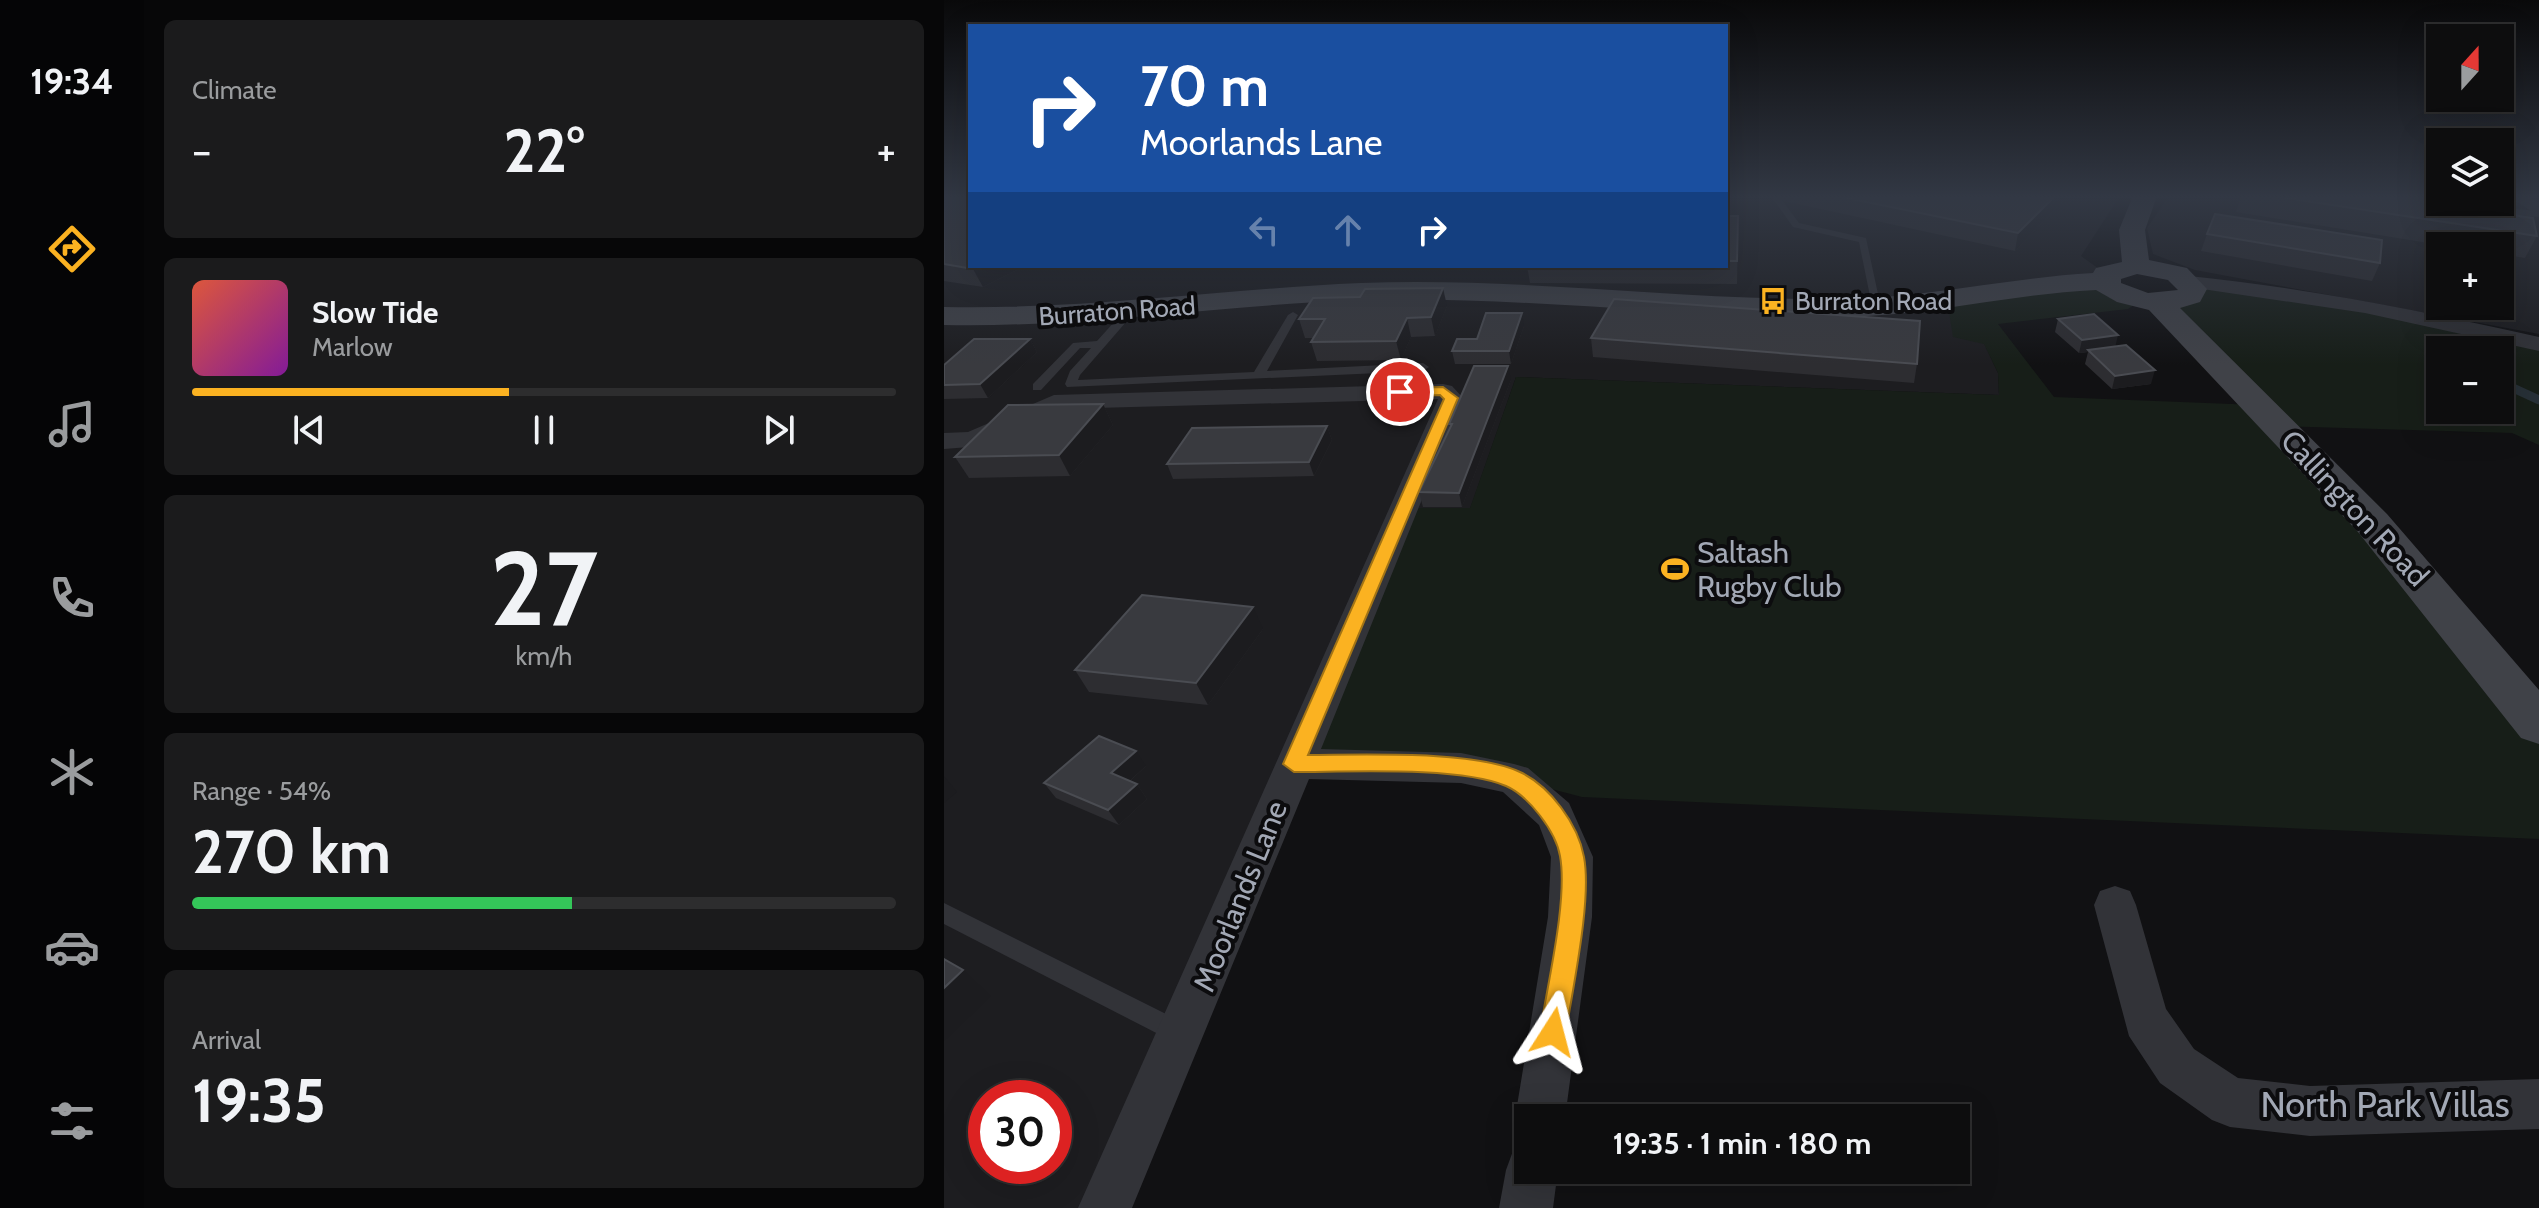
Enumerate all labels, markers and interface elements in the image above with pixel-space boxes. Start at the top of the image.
north arrow [2426,24,2514,112]
map controls [2426,24,2514,424]
text: 70 m [1140,52,1269,120]
icon: right [1008,56,1112,160]
text: 19:34 [30,59,114,103]
text: Climate [192,74,277,106]
text: 22° [504,114,584,187]
text: Moorlands Lane [1140,120,1383,164]
text: − [192,124,211,177]
text: + [877,124,896,177]
button: layers [2426,128,2514,216]
icon: left [1242,208,1286,252]
icon: ahead [1326,208,1370,252]
icon: right [1410,208,1454,252]
icon: directions [44,221,100,277]
button: + [2426,232,2514,320]
place label: Burraton Road [1795,285,1952,317]
bus stop icon: Burraton Road [1758,286,1788,316]
street label: Burraton Road [1037,290,1197,332]
text: Slow Tide [312,294,439,331]
text: Marlow [312,331,393,363]
button: − [2426,336,2514,424]
pin [1366,358,1434,426]
icon: arrive [1378,370,1422,414]
icon: music [44,396,100,452]
icon: previous [287,408,331,452]
icon: pause [522,408,566,452]
icon: next [757,408,801,452]
street label: Callington Road [2273,422,2437,594]
text: 27 [490,525,598,651]
place label: Saltash Rugby Club [1697,534,1842,605]
sports icon: Saltash Rugby Club [1660,554,1690,584]
icon: phone [44,570,100,626]
text: km/h [516,640,572,672]
icon: climate [44,744,100,800]
text: Range · 54% [192,775,331,807]
street label: Moorlands Lane [1185,795,1295,997]
text: 270 km [192,815,391,888]
icon: car [44,919,100,975]
position arrow [1511,990,1595,1074]
text: Arrival [192,1024,261,1056]
text: 19:35 [192,1064,326,1137]
speed limit sign: 30 [968,1080,1072,1184]
street label: North Park Villas [2260,1082,2510,1126]
icon: filters [44,1093,100,1149]
text: 19:35 · 1 min · 180 m [1613,1125,1871,1162]

